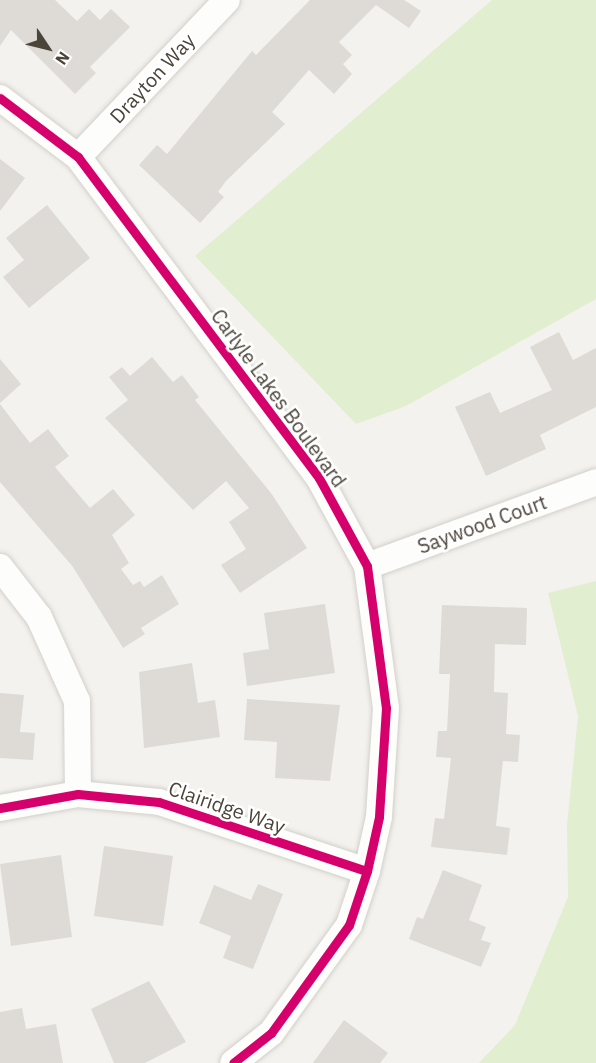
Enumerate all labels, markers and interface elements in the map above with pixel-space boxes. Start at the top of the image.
north arrow [18,18,78,78]
street label: Drayton Way [104,28,200,128]
text: N [51,48,74,69]
street label: Carlyle Lakes Boulevard [206,304,352,492]
street label: Saywood Court [414,490,550,558]
street label: Clairidge Way [166,776,288,838]

